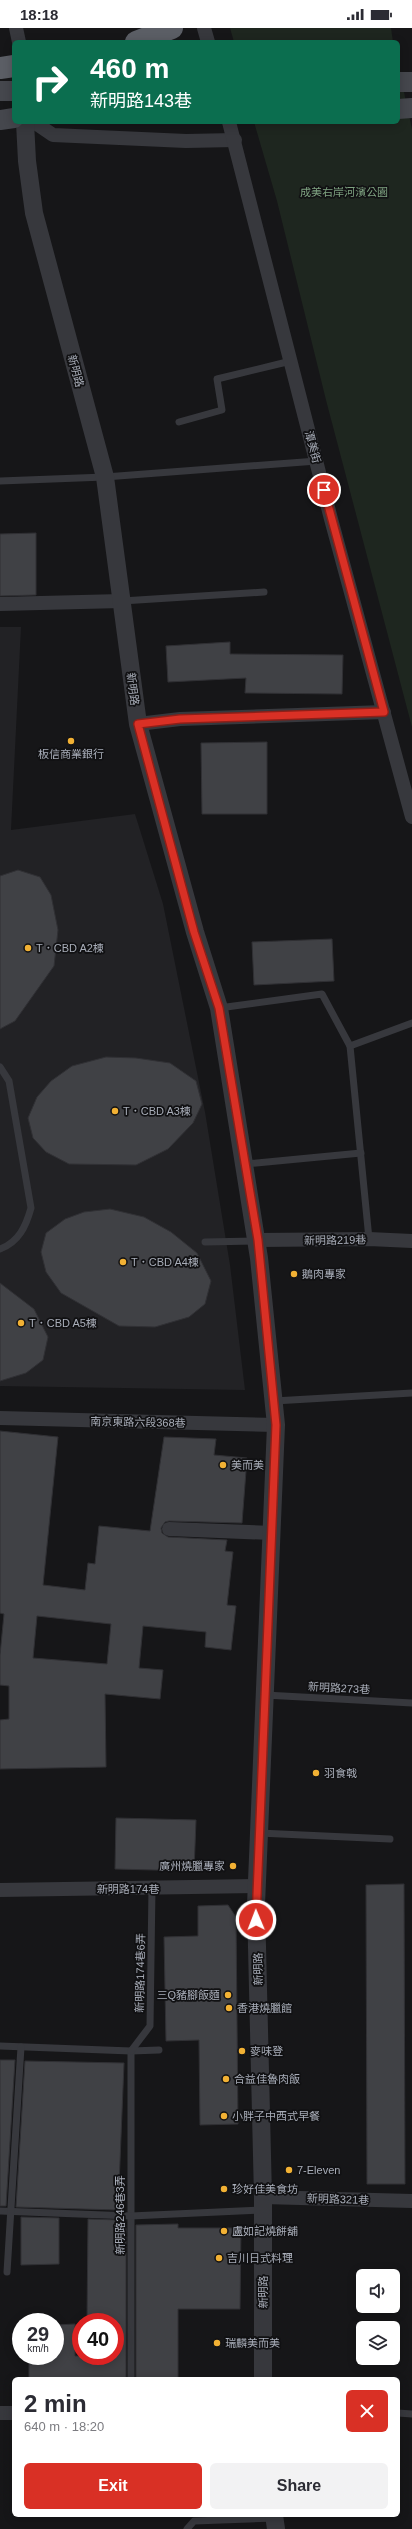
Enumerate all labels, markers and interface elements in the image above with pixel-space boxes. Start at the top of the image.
text: 18:18 [20,6,58,23]
text: 460 m [90,53,169,84]
icon: right [24,56,76,108]
text: 新明路143巷 [90,91,192,111]
park label: 成美右岸河濱公園 [300,186,388,198]
street label: 新明路 [66,354,86,388]
street label: 潭美街 [303,430,323,464]
pin [307,473,341,507]
icon: arrive [313,479,335,501]
street label: 新明路 [125,672,141,706]
marker: 板信商業銀行 [66,736,76,746]
place label: 板信商業銀行 [38,748,104,760]
place label: T．CBD A2棟 [36,942,104,954]
marker: T．CBD A2棟 [23,943,33,953]
place label: T．CBD A3棟 [123,1105,191,1117]
marker: T．CBD A3棟 [110,1106,120,1116]
street label: 新明路219巷 [304,1233,366,1247]
place label: T．CBD A4棟 [131,1256,199,1268]
marker: T．CBD A4棟 [118,1257,128,1267]
place label: 鵝肉專家 [302,1268,346,1280]
marker: 鵝肉專家 [289,1269,299,1279]
place label: T．CBD A5棟 [29,1317,97,1329]
marker: T．CBD A5棟 [16,1318,26,1328]
street label: 南京東路六段368巷 [90,1415,186,1429]
place label: 美而美 [231,1459,264,1471]
marker: 美而美 [218,1460,228,1470]
street label: 新明路273巷 [308,1680,370,1696]
place label: 羽食戟 [324,1767,357,1779]
marker: 羽食戟 [311,1768,321,1778]
place label: 廣州燒臘專家 [159,1860,225,1872]
marker: 廣州燒臘專家 [228,1861,238,1871]
street label: 新明路174巷 [97,1883,159,1895]
position arrow [235,1899,277,1941]
street label: 新明路174巷6弄 [133,1933,147,2013]
street label: 新明路 [252,1952,264,1986]
place label: 三Q豬腳飯麵 [156,1989,220,2001]
marker: 三Q豬腳飯麵 [223,1990,233,2000]
place label: 香港燒臘館 [237,2002,292,2014]
marker: 香港燒臘館 [224,2003,234,2013]
place label: 麥味登 [250,2045,283,2057]
marker: 麥味登 [237,2046,247,2056]
place label: 合益佳魯肉飯 [234,2073,300,2085]
marker: 合益佳魯肉飯 [221,2074,231,2084]
place label: 小胖子中西式早餐 [232,2110,320,2122]
marker: 小胖子中西式早餐 [219,2111,229,2121]
place label: 7-Eleven [297,2164,340,2176]
marker: 7-Eleven [284,2165,294,2175]
street label: 新明路246巷3弄 [114,2175,126,2255]
place label: 珍好佳美食坊 [232,2183,298,2195]
marker: 珍好佳美食坊 [219,2184,229,2194]
street label: 新明路321巷 [307,2192,369,2206]
place label: 盧如記燒餅舖 [232,2225,298,2237]
marker: 盧如記燒餅舖 [219,2226,229,2236]
place label: 吉川日式料理 [227,2252,293,2264]
marker: 吉川日式料理 [214,2253,224,2263]
map controls [356,2269,400,2365]
button: sound [356,2269,400,2313]
street label: 新明路 [257,2276,269,2309]
speed limit sign: 40 [72,2313,124,2365]
button: layers [356,2321,400,2365]
text: 29 [27,2323,49,2345]
place label: 瑞麟美而美 [225,2337,280,2349]
marker: 瑞麟美而美 [212,2338,222,2348]
text: km/h [27,2343,49,2354]
text: 2 min [24,2390,87,2417]
button: close [346,2390,388,2432]
text: 640 m · 18:20 [24,2419,104,2434]
button: Exit [24,2463,202,2509]
button: Share [210,2463,388,2509]

